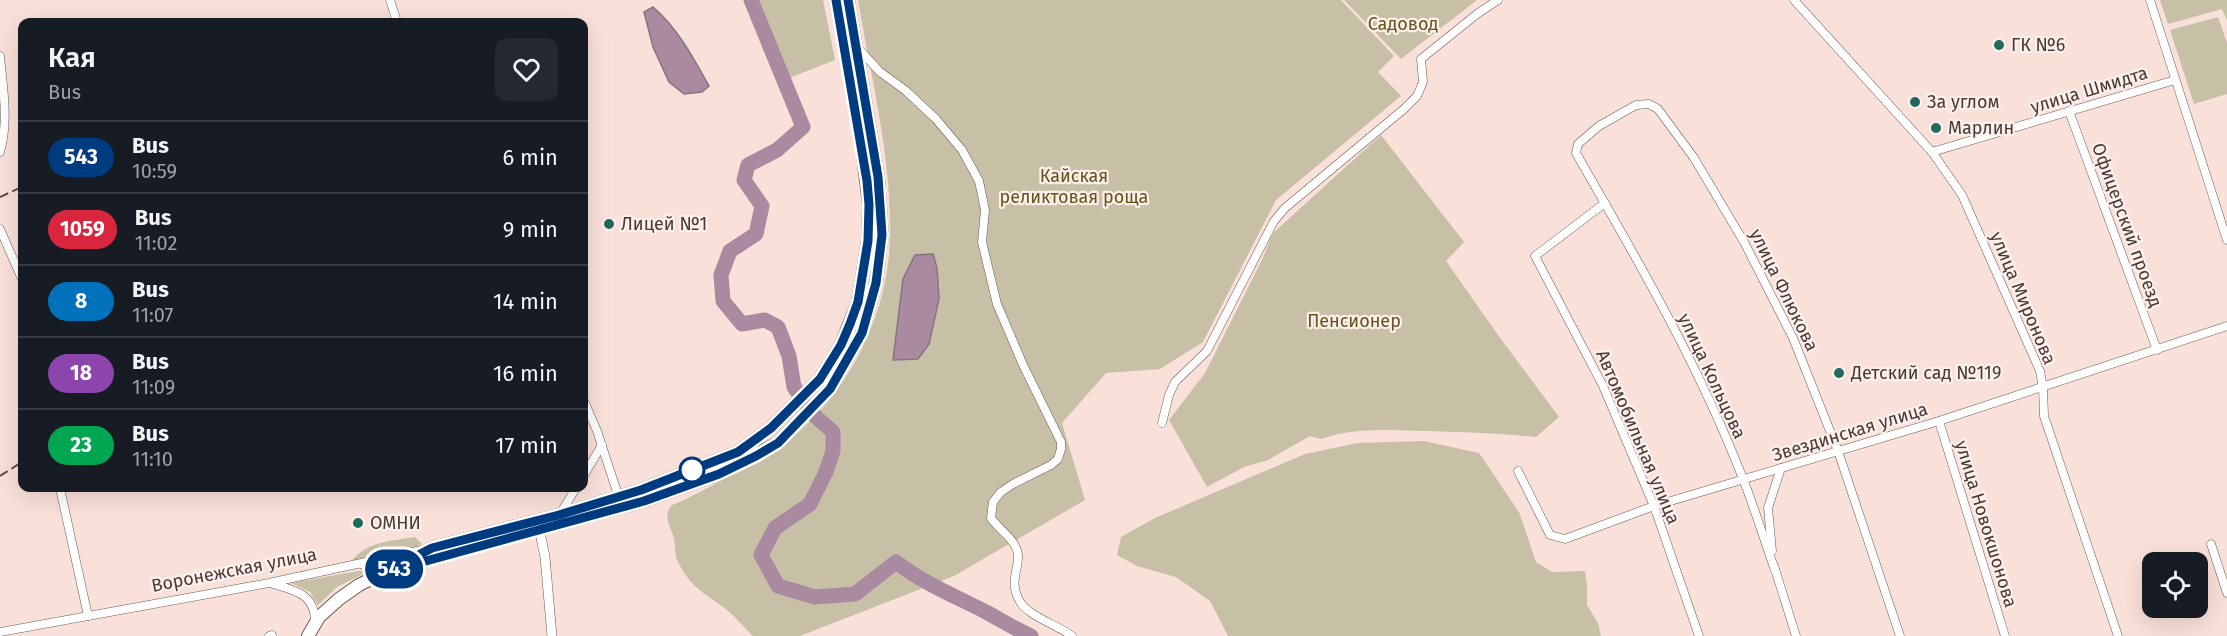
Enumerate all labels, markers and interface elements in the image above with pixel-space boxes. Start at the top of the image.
park label: Садовод [1368,13,1438,35]
place label: ГК №6 [2011,34,2065,56]
button: heart [495,38,558,101]
marker: ГК №6 [1992,38,2006,52]
text: Кая [48,41,96,74]
street label: улица Шмидта [2028,62,2150,118]
text: Bus [48,80,81,104]
place label: За углом [1927,91,2000,113]
marker: За углом [1908,95,1922,109]
place label: Марлин [1948,117,2014,139]
marker: Марлин [1929,121,1943,135]
text: Bus [132,132,169,159]
street label: Офицерский проезд [2087,140,2167,310]
text: 543 [64,144,98,170]
text: 6 min [502,144,558,171]
text: 10:59 [132,159,177,183]
park label: Кайская реликтовая роща [1000,165,1148,208]
text: Bus [135,204,172,231]
place label: Лицей №1 [621,213,707,235]
text: 1059 [60,216,105,242]
text: 9 min [503,216,558,243]
marker: Лицей №1 [602,217,616,231]
street label: улица Флюкова [1745,225,1823,355]
street label: улица Миронова [1985,228,2061,368]
text: 11:02 [135,231,177,255]
text: Bus [132,276,169,303]
text: 8 [75,288,87,314]
text: 14 min [493,288,558,315]
text: 11:07 [132,303,173,327]
park label: Пенсионер [1307,310,1401,332]
street label: улица Кольцова [1673,310,1751,442]
street label: Автомобильная улица [1591,347,1685,527]
text: Bus [132,348,169,375]
text: 18 [70,360,92,386]
text: 16 min [493,360,558,387]
place label: Детский сад №119 [1850,362,2001,384]
marker: Детский сад №119 [1832,366,1846,380]
text: 11:09 [132,375,175,399]
street label: Звездинская улица [1770,398,1930,466]
text: Bus [132,420,169,447]
text: 23 [70,432,92,458]
text: 17 min [495,432,558,459]
street label: улица Новокшонова [1950,438,2022,610]
text: 11:10 [132,447,173,471]
unlabelled marker [679,457,705,483]
place label: ОМНИ [370,512,421,534]
marker: ОМНИ [351,516,365,530]
street label: Воронежская улица [149,543,319,597]
line badge: 543 [360,550,428,588]
map controls [2142,552,2208,618]
button: locate [2142,552,2208,618]
text: 543 [377,556,411,582]

